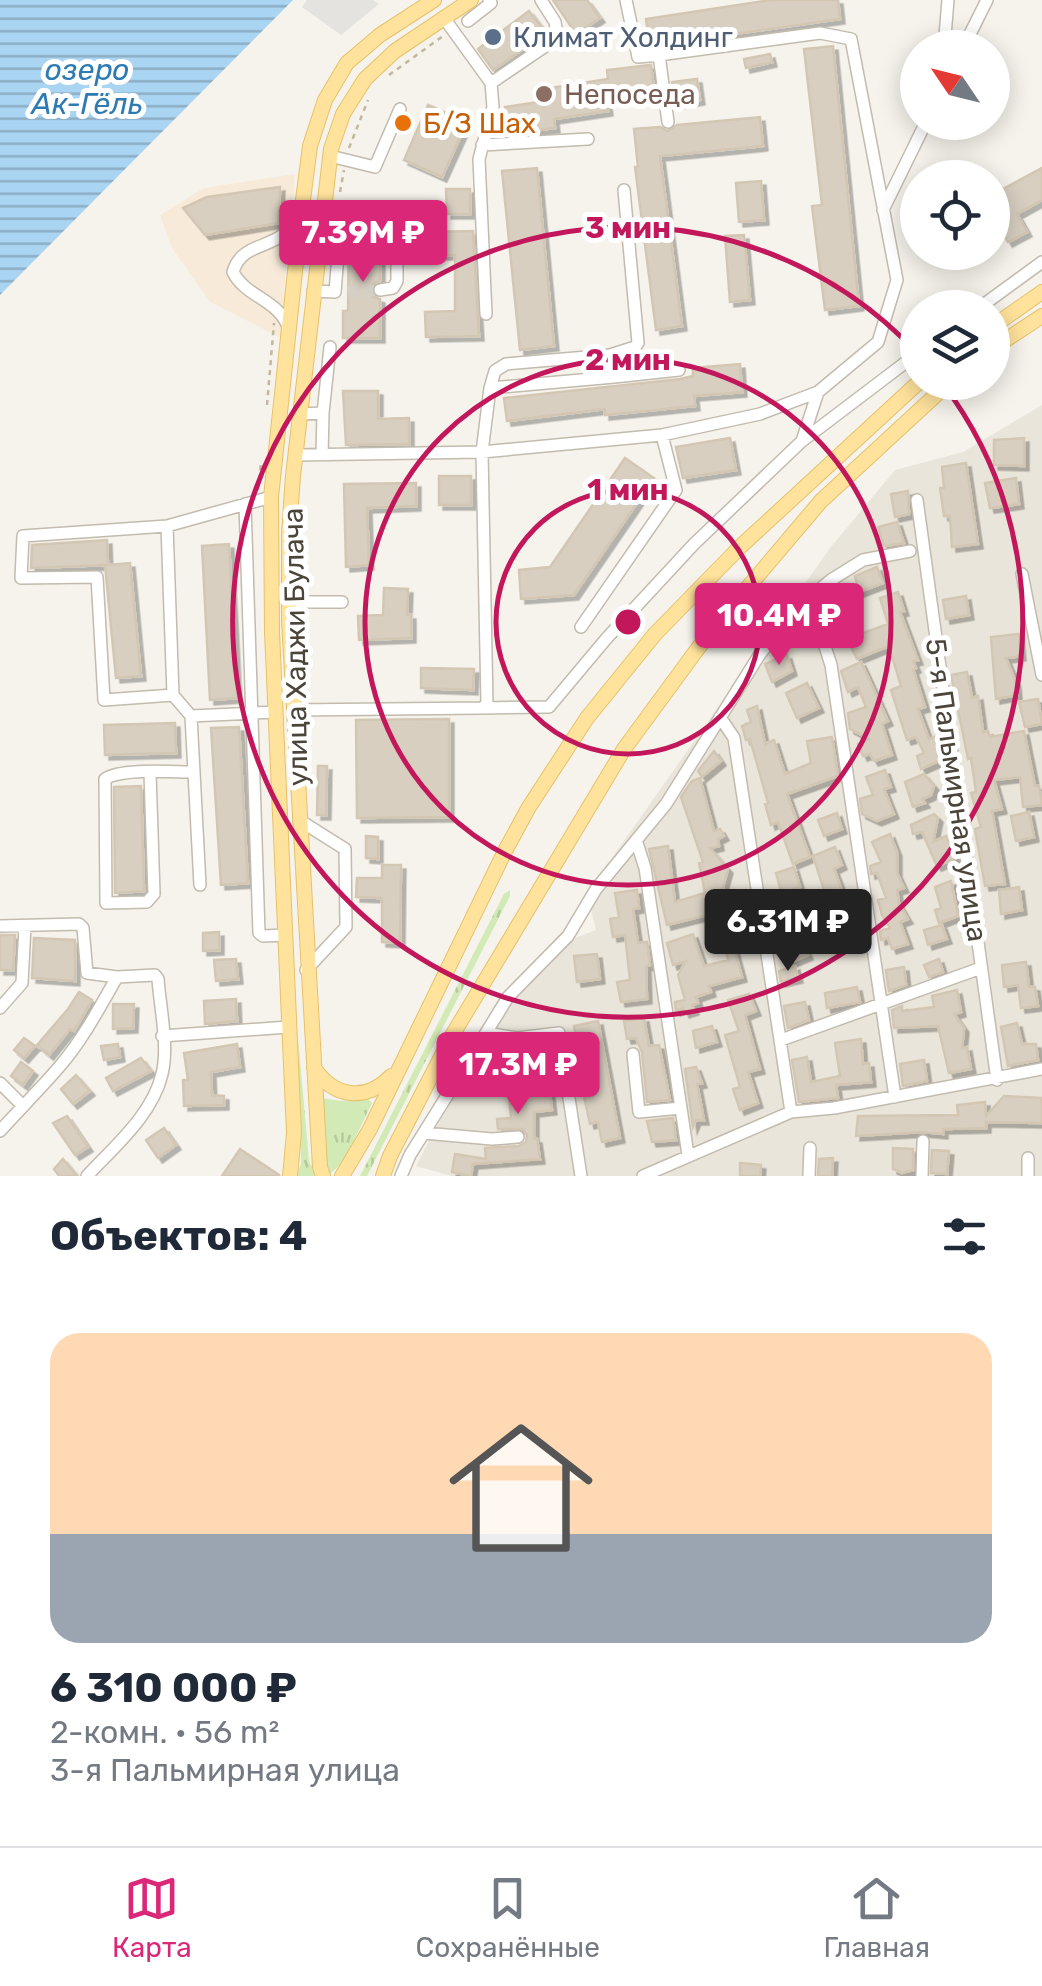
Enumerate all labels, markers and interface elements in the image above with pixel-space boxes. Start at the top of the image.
place label: Климат Холдинг [513,21,733,54]
marker: Климат Холдинг [482,26,504,48]
north arrow [900,30,1010,140]
map controls [900,30,1010,400]
water label: озеро Ак-Гёль [30,52,142,122]
place label: Непоседа [564,78,696,111]
marker: Непоседа [533,83,555,105]
place label: Б/З Шах [423,107,536,140]
marker: Б/З Шах [392,112,414,134]
button: locate [900,160,1010,270]
pin: 7.39M ₽ [271,200,455,285]
text: 3 мин [585,210,671,246]
text: 7.39M ₽ [301,213,425,251]
button: layers [900,290,1010,400]
text: 2 мин [585,342,671,378]
text: 1 мин [587,472,669,508]
street label: улица Хаджи Булача [277,507,314,787]
pin: 10.4M ₽ [687,583,871,668]
text: 10.4M ₽ [717,596,841,634]
centre of rings [610,604,646,640]
street label: 5-я Пальмирная улица [919,636,994,944]
pin: 6.31M ₽ [696,889,880,974]
text: 6.31M ₽ [727,902,849,940]
pin: 17.3M ₽ [426,1032,610,1117]
text: 17.3M ₽ [459,1045,577,1083]
icon: filters [937,1209,992,1264]
text: Объектов: 4 [50,1211,307,1261]
icon: home [431,1398,611,1578]
text: 6 310 000 ₽ [50,1663,297,1713]
text: 2-комн. · 56 m² [50,1713,279,1751]
text: 3-я Пальмирная улица [50,1751,400,1789]
tab: Карта [112,1871,192,1964]
tab: Сохранённые [416,1871,600,1964]
tab: Главная [824,1871,930,1964]

